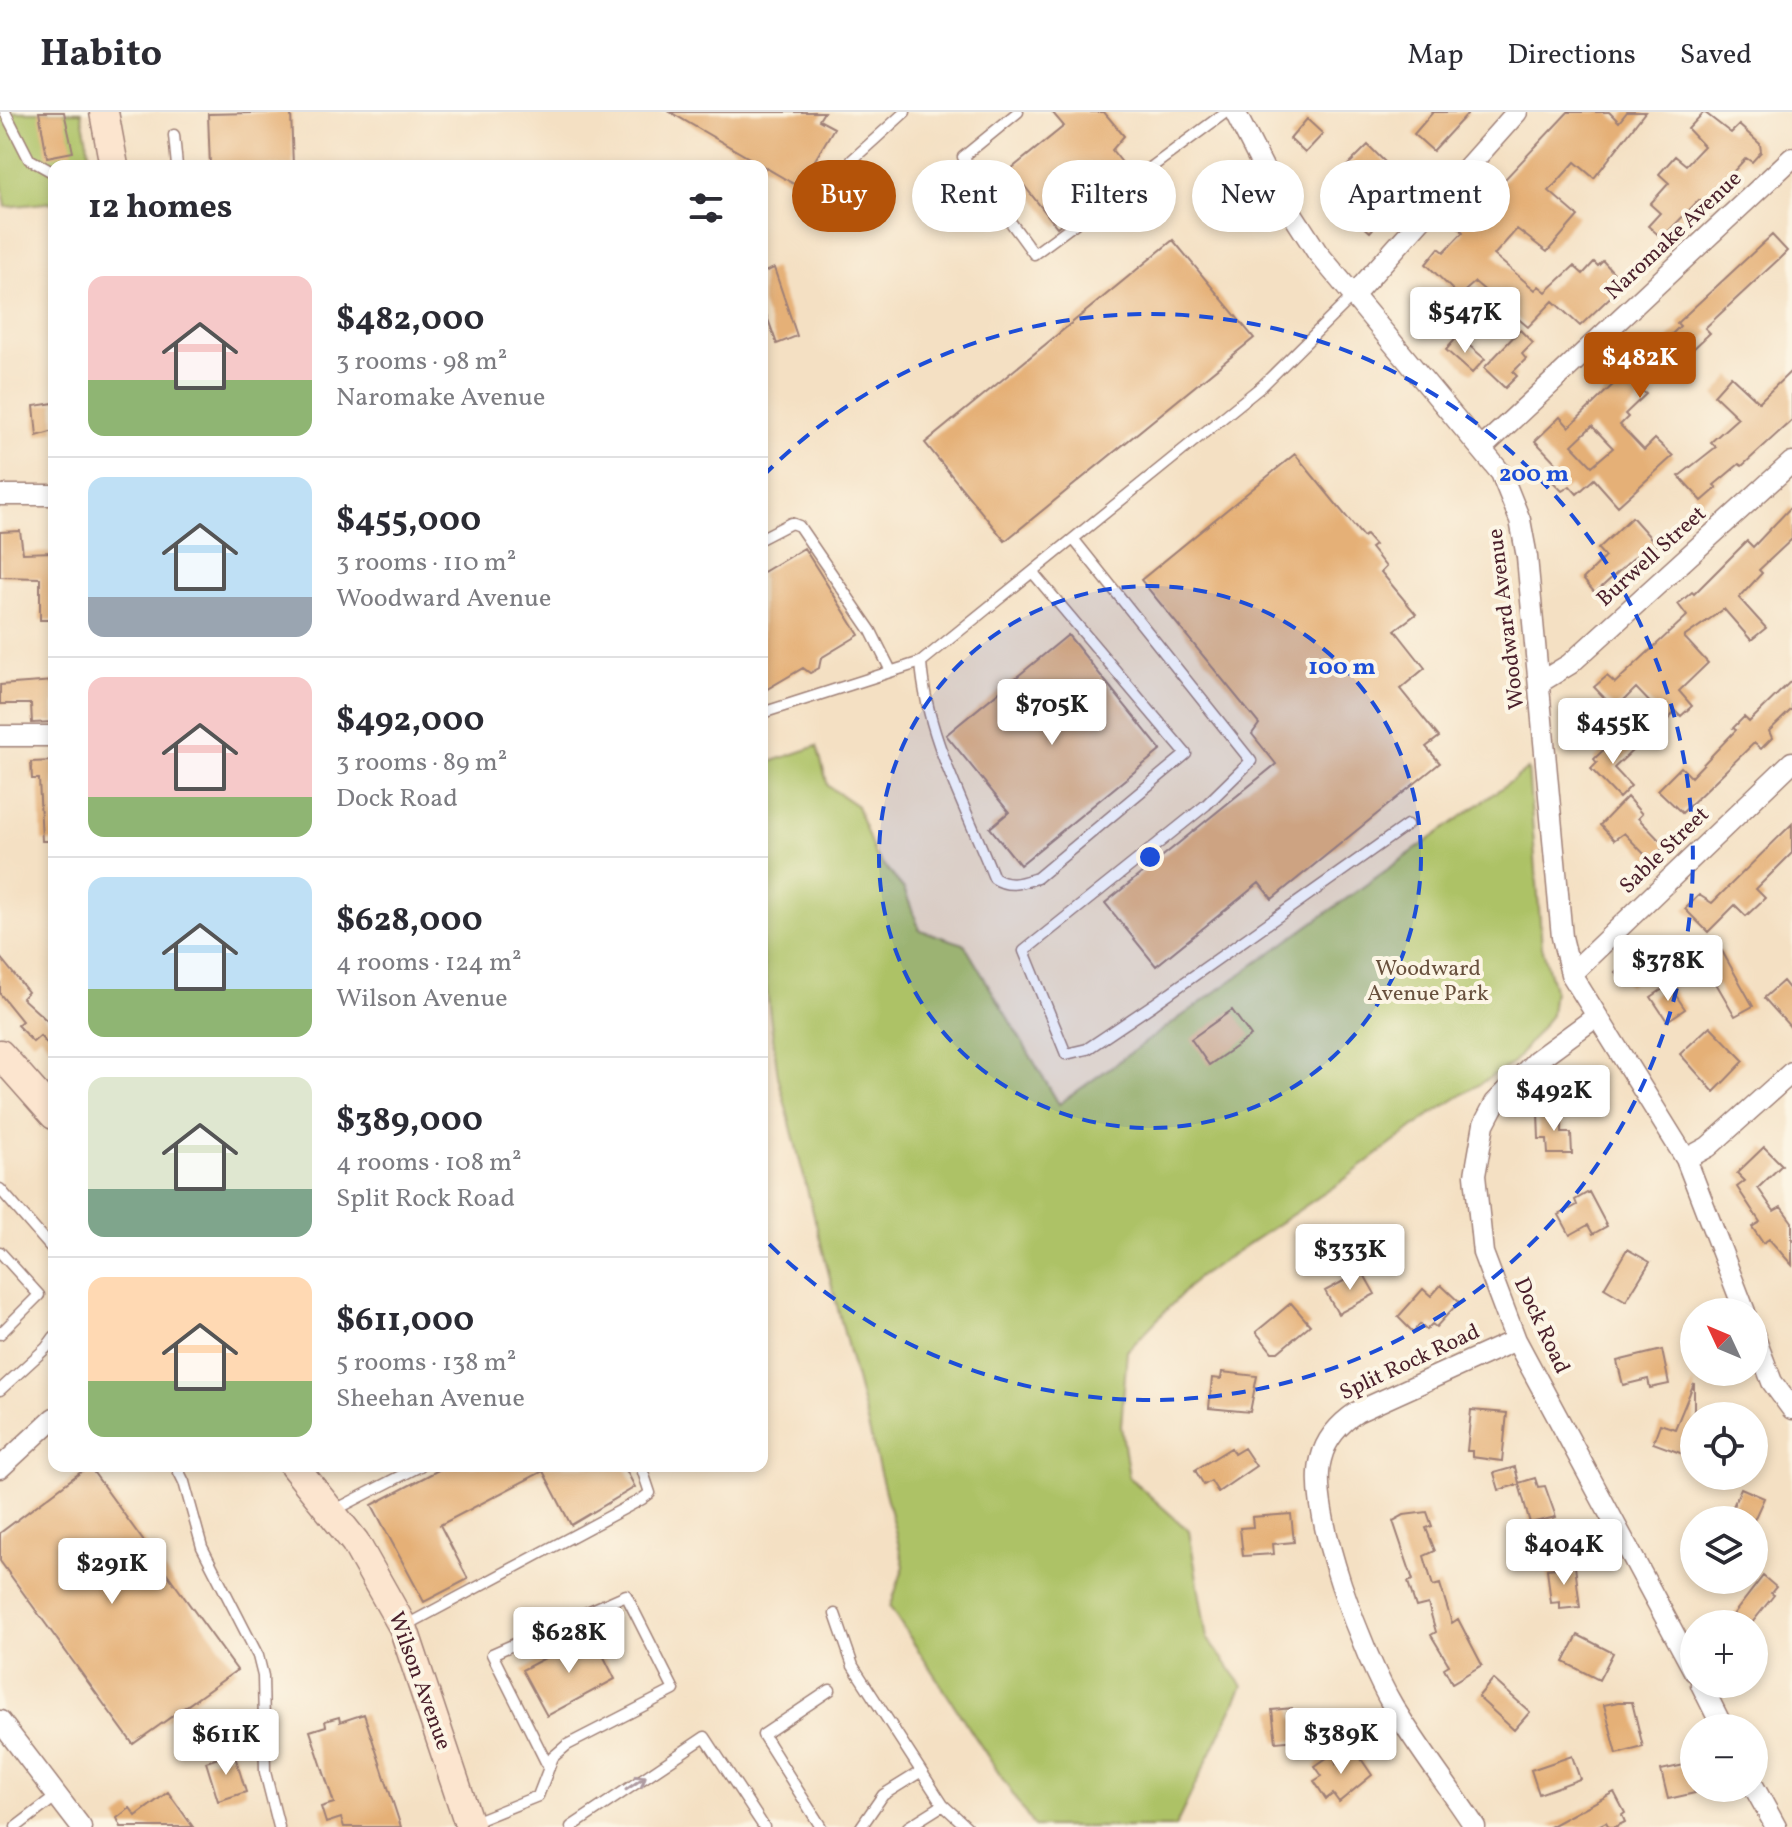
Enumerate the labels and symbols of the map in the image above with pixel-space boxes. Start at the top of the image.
street label: Naromake Avenue [1599,164,1749,308]
pin: $547K [1409,287,1521,355]
pin: $482K [1584,332,1696,400]
text: 200 m [1499,458,1569,492]
street label: Burwell Street [1590,499,1714,615]
street label: Woodward Avenue [1481,527,1533,711]
text: 100 m [1308,651,1376,685]
pin: $705K [996,679,1108,747]
pin: $455K [1557,698,1669,766]
street label: Sable Street [1613,800,1717,902]
centre of rings [1136,843,1164,871]
pin: $378K [1612,935,1724,1003]
park label: Woodward Avenue Park [1367,954,1489,1010]
pin: $492K [1498,1065,1610,1133]
pin: $333K [1294,1224,1406,1292]
street label: Dock Road [1505,1273,1577,1379]
north arrow [1680,1298,1768,1386]
street label: Split Rock Road [1335,1317,1485,1409]
pin: $404K [1508,1519,1620,1587]
pin: $291K [56,1538,168,1606]
street label: Wilson Avenue [380,1607,458,1755]
pin: $628K [513,1607,625,1675]
pin: $389K [1285,1708,1397,1776]
pin: $611K [170,1709,282,1777]
one-way arrow [624,1775,646,1792]

